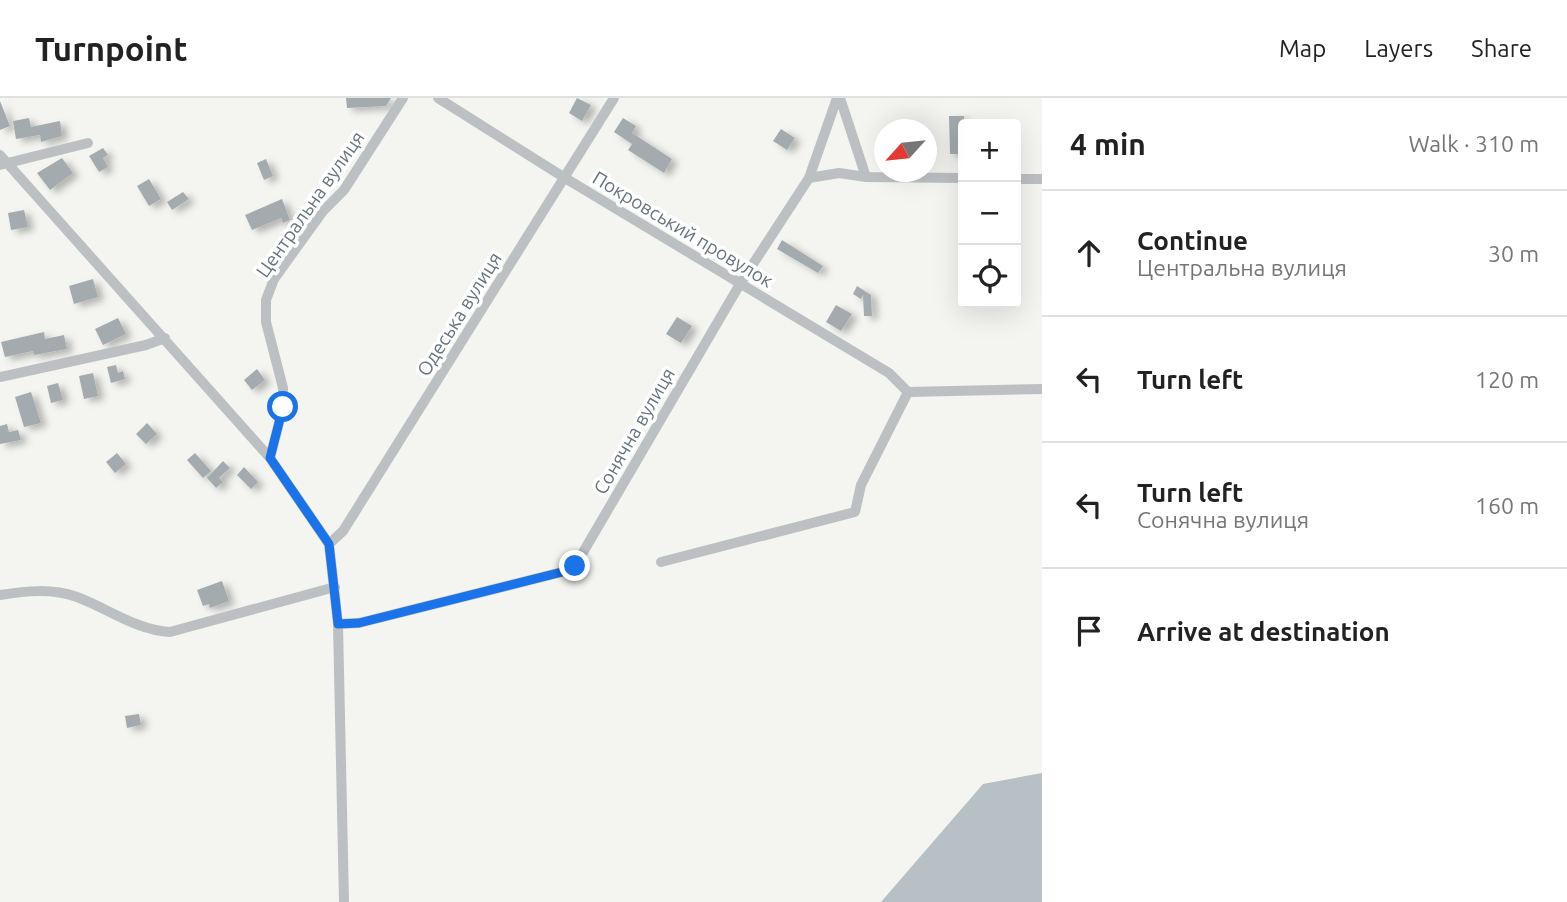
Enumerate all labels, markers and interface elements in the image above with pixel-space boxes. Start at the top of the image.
text: Turnpoint [35,30,187,67]
text: Map [1279,35,1326,62]
text: Layers [1364,35,1433,62]
text: Share [1471,35,1532,62]
north arrow [874,119,937,182]
map controls [958,119,1021,308]
button: + [958,119,1021,182]
street label: Центральна вулиця [251,127,369,281]
text: 4 min [1070,127,1146,161]
text: Walk · 310 m [1408,131,1539,156]
street label: Покровський провулок [589,166,777,292]
button: − [958,182,1021,245]
text: Continue [1137,226,1248,255]
icon: ahead [1070,234,1108,272]
text: 30 m [1488,241,1539,266]
button: locate [958,245,1021,308]
street label: Одеська вулиця [412,248,506,380]
text: Центральна вулиця [1137,255,1347,280]
icon: left [1070,360,1108,398]
street label: Сонячна вулиця [589,364,679,498]
text: Turn left [1137,365,1243,394]
text: 120 m [1475,367,1539,392]
route start [267,391,298,422]
text: Turn left [1137,478,1243,507]
icon: left [1070,486,1108,524]
text: 160 m [1475,493,1539,518]
text: Сонячна вулиця [1137,507,1309,532]
route end [559,550,590,581]
icon: arrive [1070,612,1108,650]
text: Arrive at destination [1137,617,1390,646]

